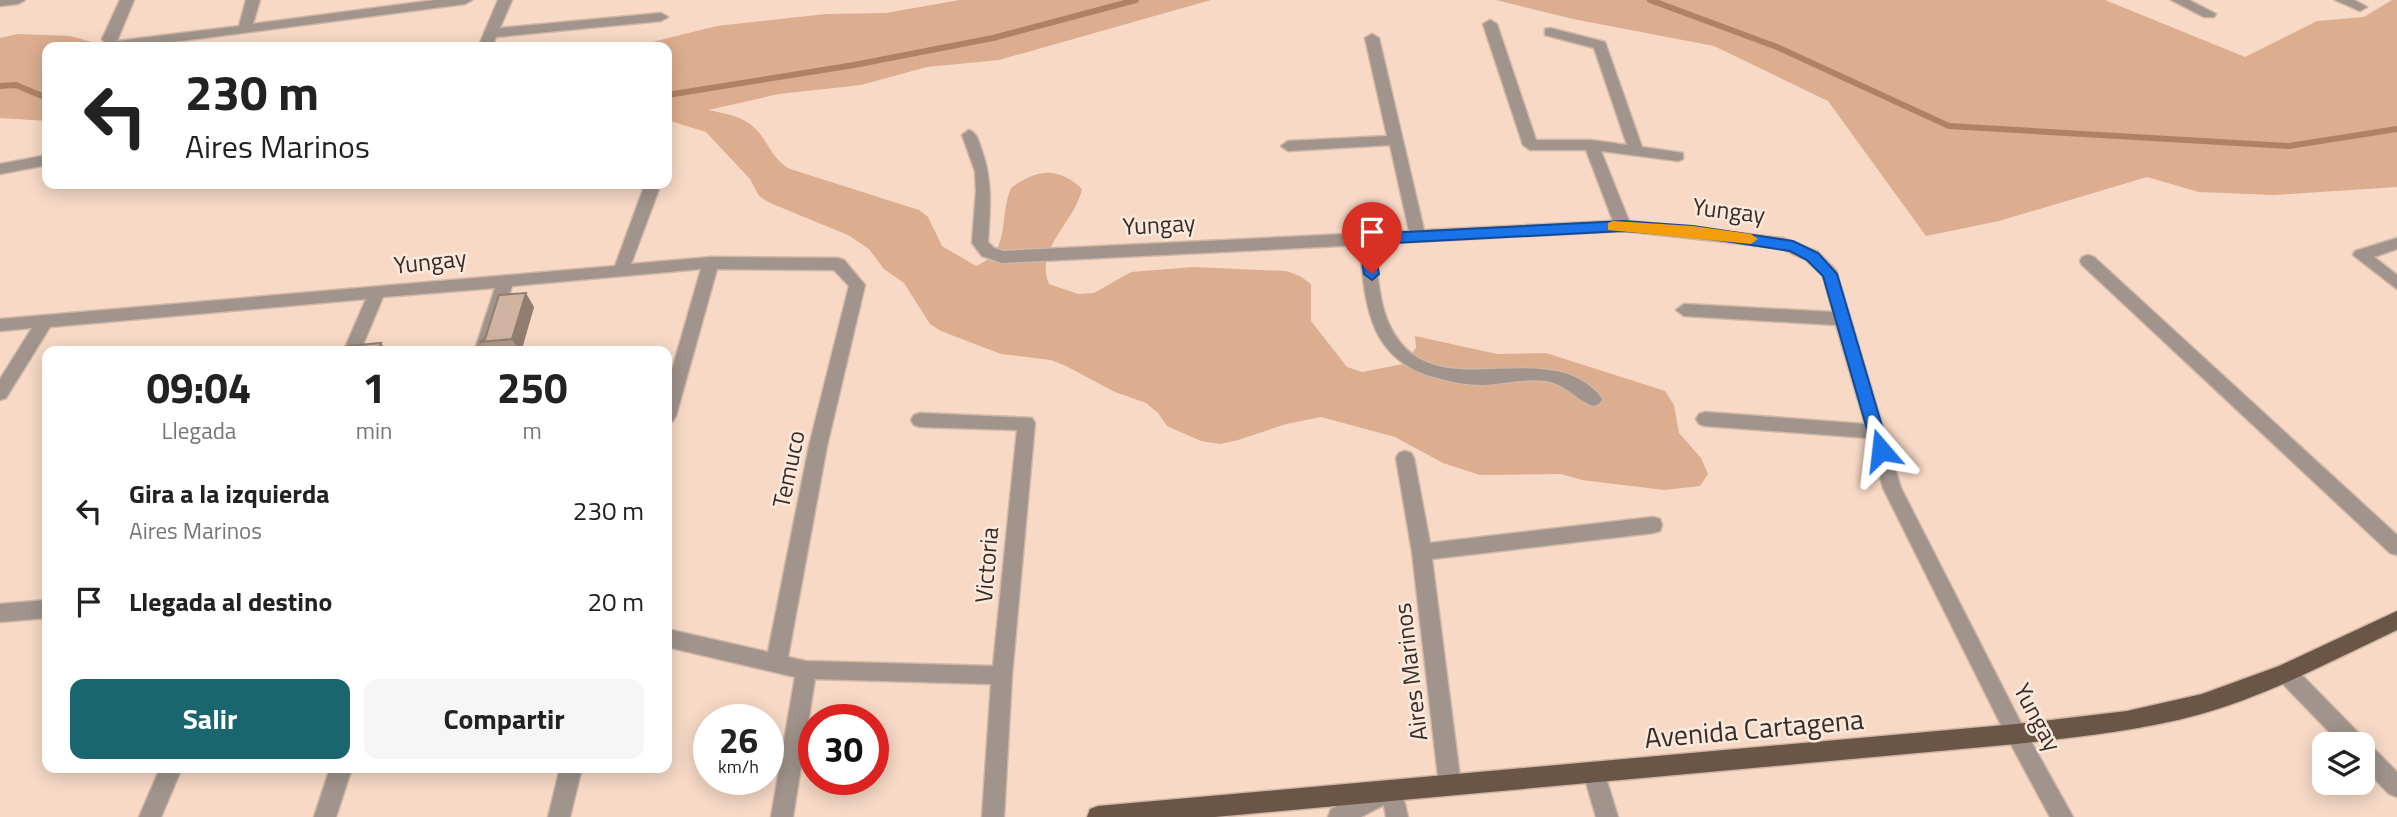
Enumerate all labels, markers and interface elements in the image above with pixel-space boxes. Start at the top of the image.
text: 230 m [185,54,319,129]
icon: left [70,70,161,161]
text: Aires Marinos [185,122,370,170]
street label: Yungay [1691,188,1768,232]
pin [1342,202,1402,274]
street label: Yungay [1122,204,1197,244]
icon: arrive [1353,213,1391,251]
street label: Yungay [392,239,469,283]
text: 09:04 [146,355,251,419]
text: 1 [362,355,386,419]
text: 250 [497,355,567,419]
text: Llegada [161,413,236,448]
text: min [356,413,392,448]
text: m [523,413,542,448]
position arrow [1844,413,1918,487]
street label: Temuco [762,427,814,511]
text: Gira a la izquierda [129,474,330,513]
text: 230 m [573,491,644,530]
icon: left [70,492,108,530]
text: Aires Marinos [129,513,262,548]
street label: Victoria [965,525,1007,605]
text: Llegada al destino [129,582,332,621]
text: 20 m [587,582,644,621]
icon: arrive [70,583,108,621]
street label: Aires Marinos [1384,601,1436,743]
street label: Yungay [2005,676,2071,758]
button: Salir [70,679,350,759]
button: Compartir [364,679,644,759]
street label: Avenida Cartagena [1642,697,1866,759]
speed limit sign: 30 [798,704,889,795]
text: 26 [719,713,758,767]
map controls [2312,732,2375,795]
button: layers [2312,732,2375,795]
text: km/h [718,753,759,780]

